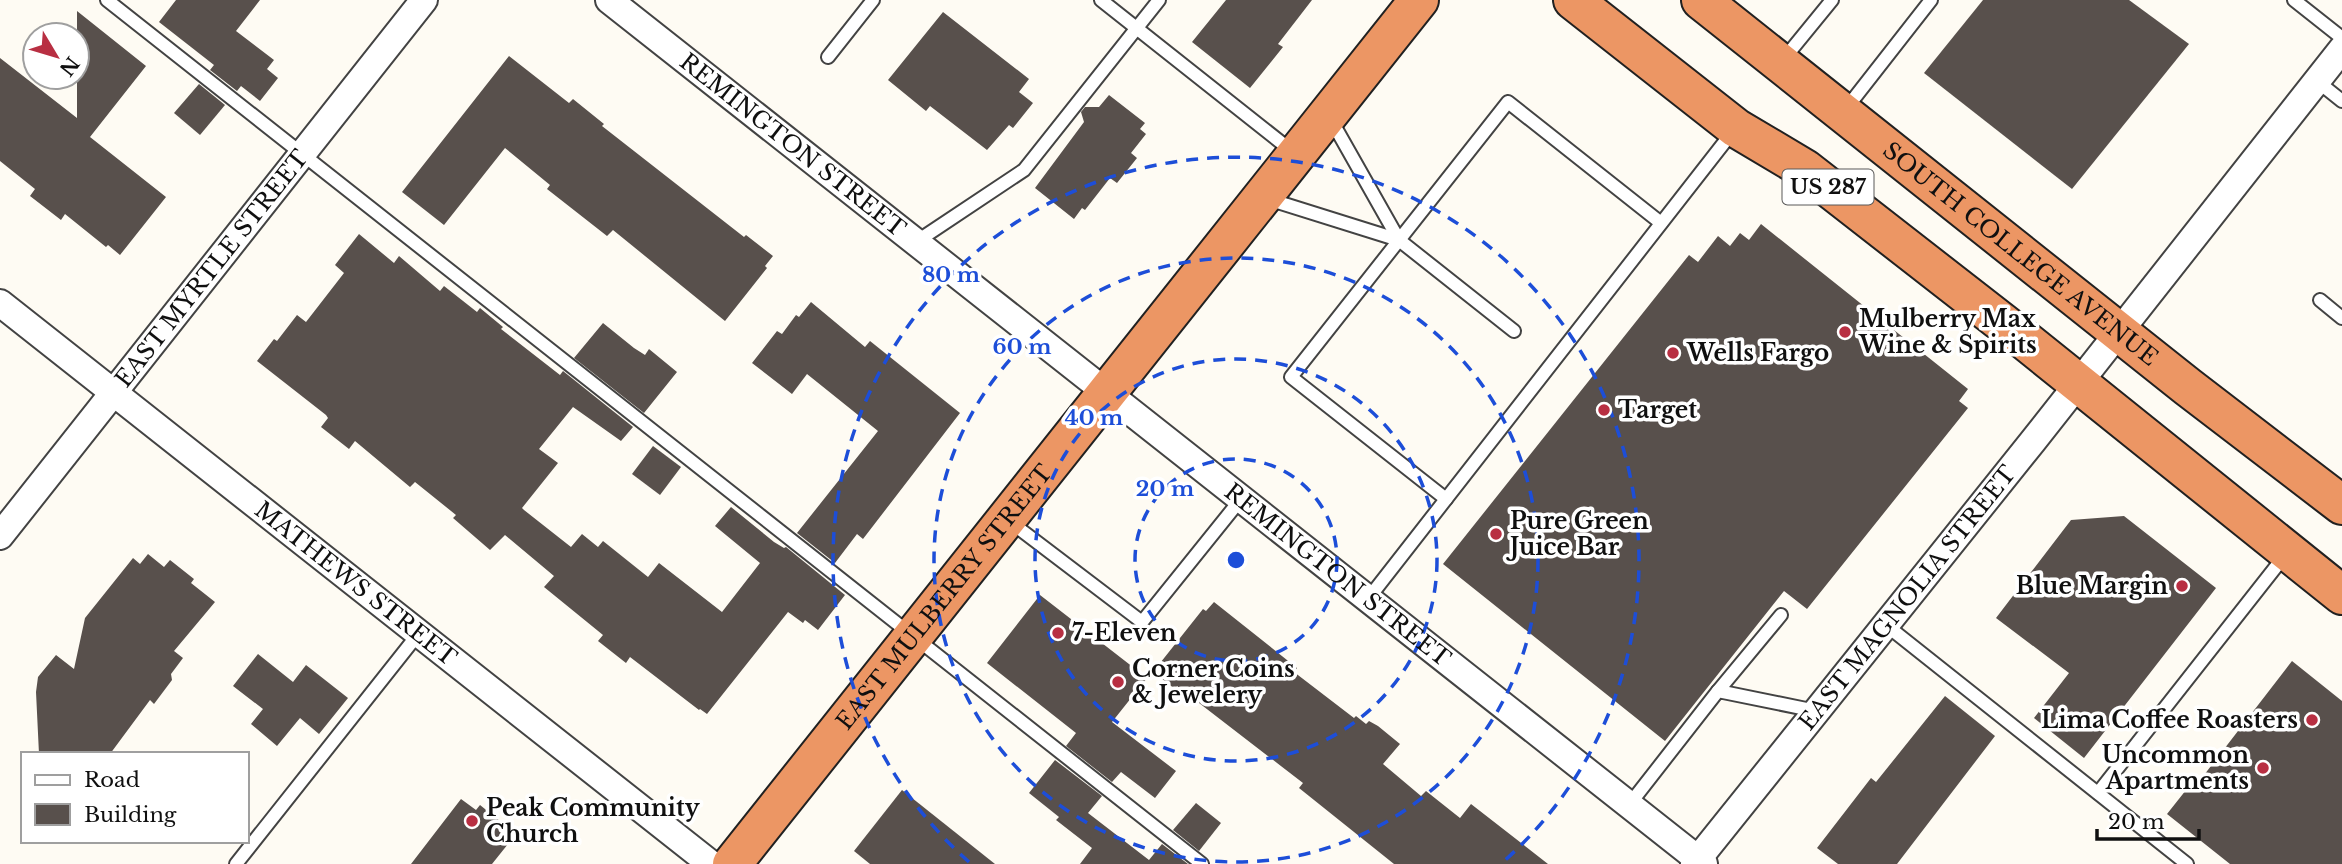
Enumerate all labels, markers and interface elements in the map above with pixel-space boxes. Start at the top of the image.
north arrow [21,21,91,91]
street label: REMINGTON STREET [674,47,912,243]
text: N [54,52,84,80]
street label: SOUTH COLLEGE AVENUE [1877,136,2163,372]
street label: EAST MYRTLE STREET [109,144,314,393]
road number: US 287 [1783,170,1874,204]
text: 80 m [922,262,980,288]
place label: Mulberry Max Wine & Spirits [1858,305,2037,359]
marker: Mulberry Max Wine & Spirits [1837,324,1853,340]
text: 60 m [993,334,1051,360]
place label: Wells Fargo [1686,339,1829,367]
marker: Wells Fargo [1665,345,1681,361]
place label: Target [1618,396,1697,424]
marker: Target [1596,402,1612,418]
text: 40 m [1065,405,1123,431]
street label: EAST MULBERRY STREET [830,459,1058,735]
street label: EAST MAGNOLIA STREET [1793,460,2022,736]
text: 20 m [1136,476,1194,502]
street label: REMINGTON STREET [1219,477,1456,673]
street label: MATHEWS STREET [249,496,462,672]
place label: Pure Green Juice Bar [1506,507,1649,561]
marker: Pure Green Juice Bar [1488,526,1504,542]
centre of rings [1224,548,1248,572]
place label: Blue Margin [2016,572,2168,600]
marker: Blue Margin [2174,578,2190,594]
place label: 7-Eleven [1072,619,1177,647]
marker: 7-Eleven [1050,625,1066,641]
place label: Corner Coins & Jewelery [1132,655,1295,709]
marker: Corner Coins & Jewelery [1110,674,1126,690]
place label: Lima Coffee Roasters [2041,706,2298,734]
marker: Lima Coffee Roasters [2304,712,2320,728]
place label: Uncommon Apartments [2102,741,2249,795]
legend [21,752,248,843]
marker: Uncommon Apartments [2255,760,2271,776]
text: Road [84,767,140,793]
place label: Peak Community Church [486,794,701,848]
scale bar [2097,798,2198,842]
text: Building [84,802,177,828]
text: 20 m [2108,809,2165,835]
marker: Peak Community Church [464,813,480,829]

